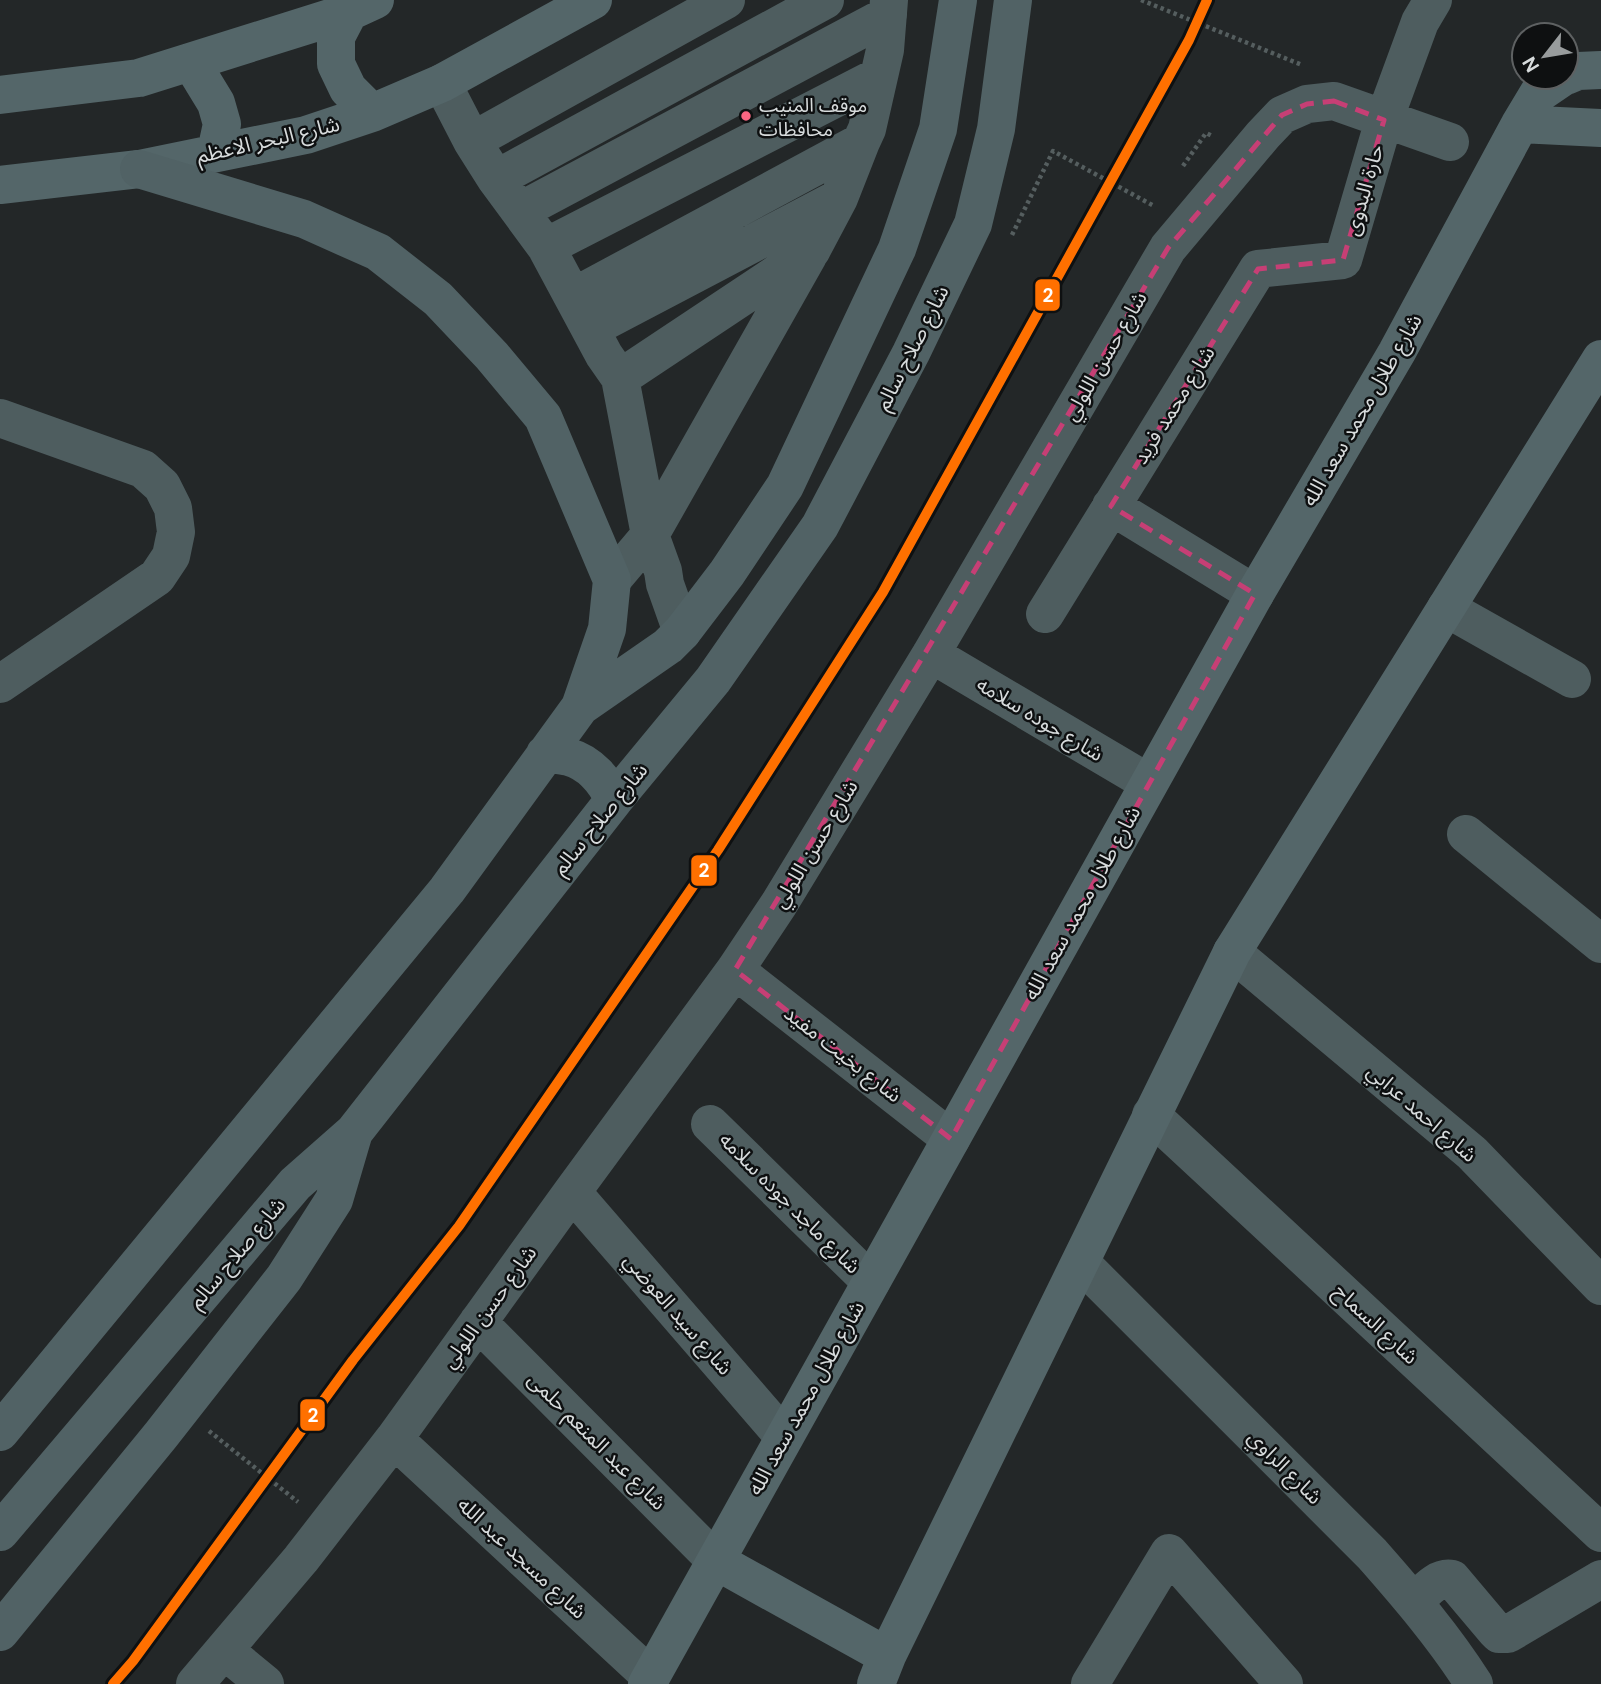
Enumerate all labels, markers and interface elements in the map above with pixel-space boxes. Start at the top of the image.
north arrow [1510,21,1580,91]
text: N [1517,52,1545,77]
place label: موقف المنيب محافظات [759,93,867,142]
marker: موقف المنيب محافظات [739,109,753,123]
street label: شارع البحر الاعظم [194,110,342,171]
street label: حارة البدوى [1338,141,1390,239]
line badge: 2 [1034,278,1061,312]
street label: شارع صلاح سالم [868,281,956,416]
text: 2 [1043,283,1054,308]
street label: شارع حسن اللولي [1057,286,1155,427]
street label: شارع طلال محمد سعد الله [1295,309,1429,512]
street label: شارع محمد فريد [1127,341,1222,470]
street label: شارع جوده سلامه [971,670,1109,769]
street label: شارع صلاح سالم [546,757,655,882]
street label: شارع حسن اللولي [766,775,866,914]
street label: شارع طلال محمد سعد الله [1017,801,1148,1006]
line badge: 2 [690,854,718,887]
text: 2 [699,858,710,883]
street label: شارع بخيت مفيد [778,999,908,1110]
street label: شارع احمد عرابي [1360,1057,1483,1170]
street label: شارع ماجد جوده سلامه [712,1126,867,1281]
street label: شارع صلاح سالم [182,1192,292,1315]
street label: شارع حسن اللولي [435,1240,545,1375]
street label: شارع سيد العوضي [616,1247,739,1382]
street label: شارع السماح [1327,1277,1424,1371]
street label: شارع طلال محمد سعد الله [741,1296,872,1501]
street label: شارع عبد المنعم حلمى [521,1366,672,1517]
line badge: 2 [299,1398,326,1432]
text: 2 [308,1403,319,1428]
street label: شارع الراوي [1240,1423,1329,1512]
street label: شارع مسجد عبد الله [451,1491,593,1626]

